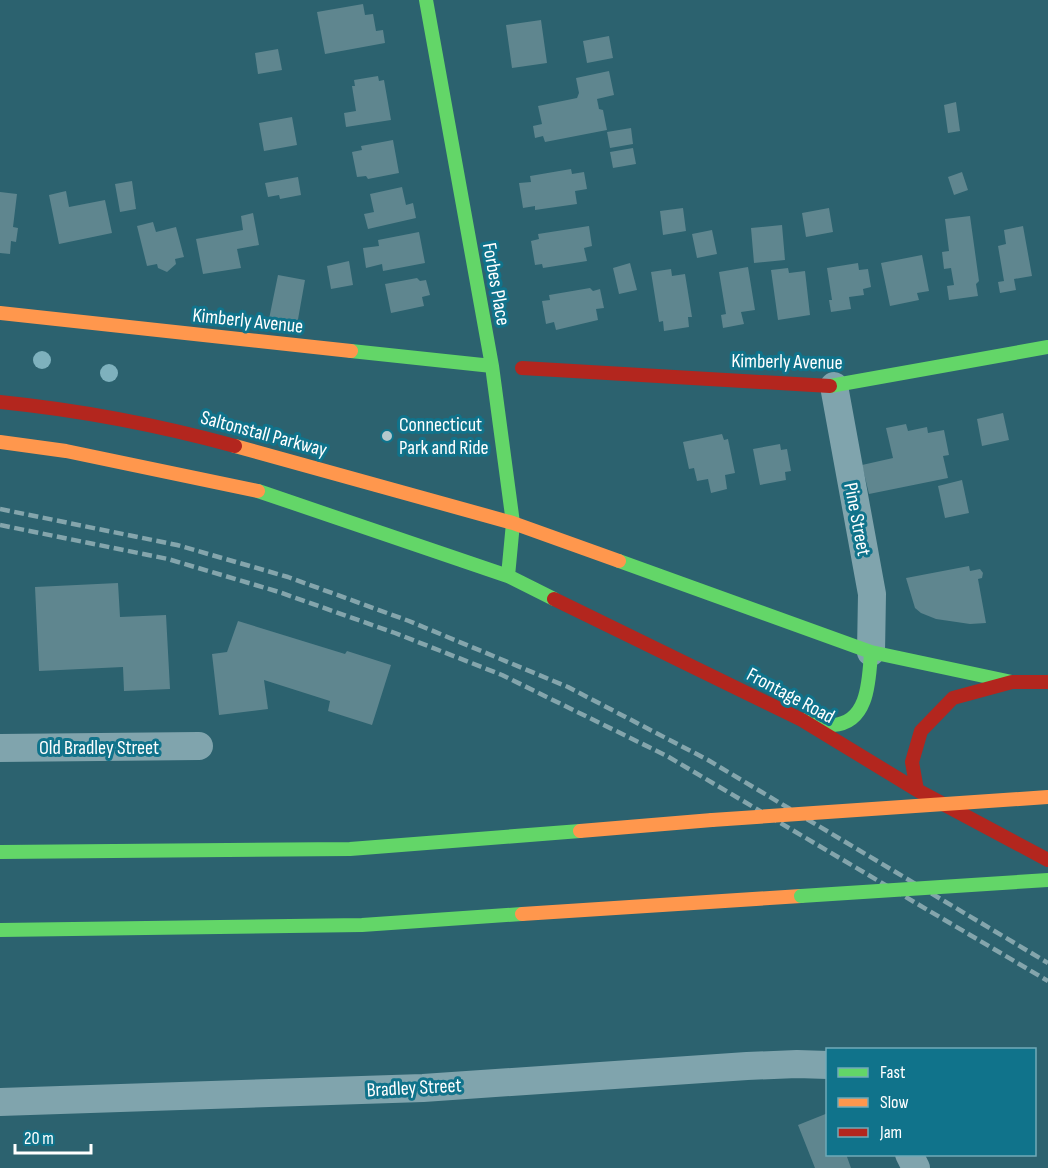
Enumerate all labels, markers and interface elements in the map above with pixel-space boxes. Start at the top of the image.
street label: Forbes Place [477,241,515,328]
street label: Kimberly Avenue [191,303,304,339]
street label: Kimberly Avenue [731,349,843,375]
street label: Saltonstall Parkway [198,406,330,462]
place label: Connecticut Park and Ride [399,413,489,460]
marker: Connecticut Park and Ride [380,429,394,443]
street label: Pine Street [838,481,876,558]
street label: Frontage Road [742,663,839,729]
street label: Old Bradley Street [39,736,159,760]
legend [826,1048,1036,1156]
text: Fast [880,1062,906,1083]
street label: Bradley Street [366,1074,462,1102]
text: Slow [880,1092,909,1113]
scale bar [15,1117,92,1155]
text: Jam [879,1122,902,1143]
text: 20 m [24,1128,54,1149]

